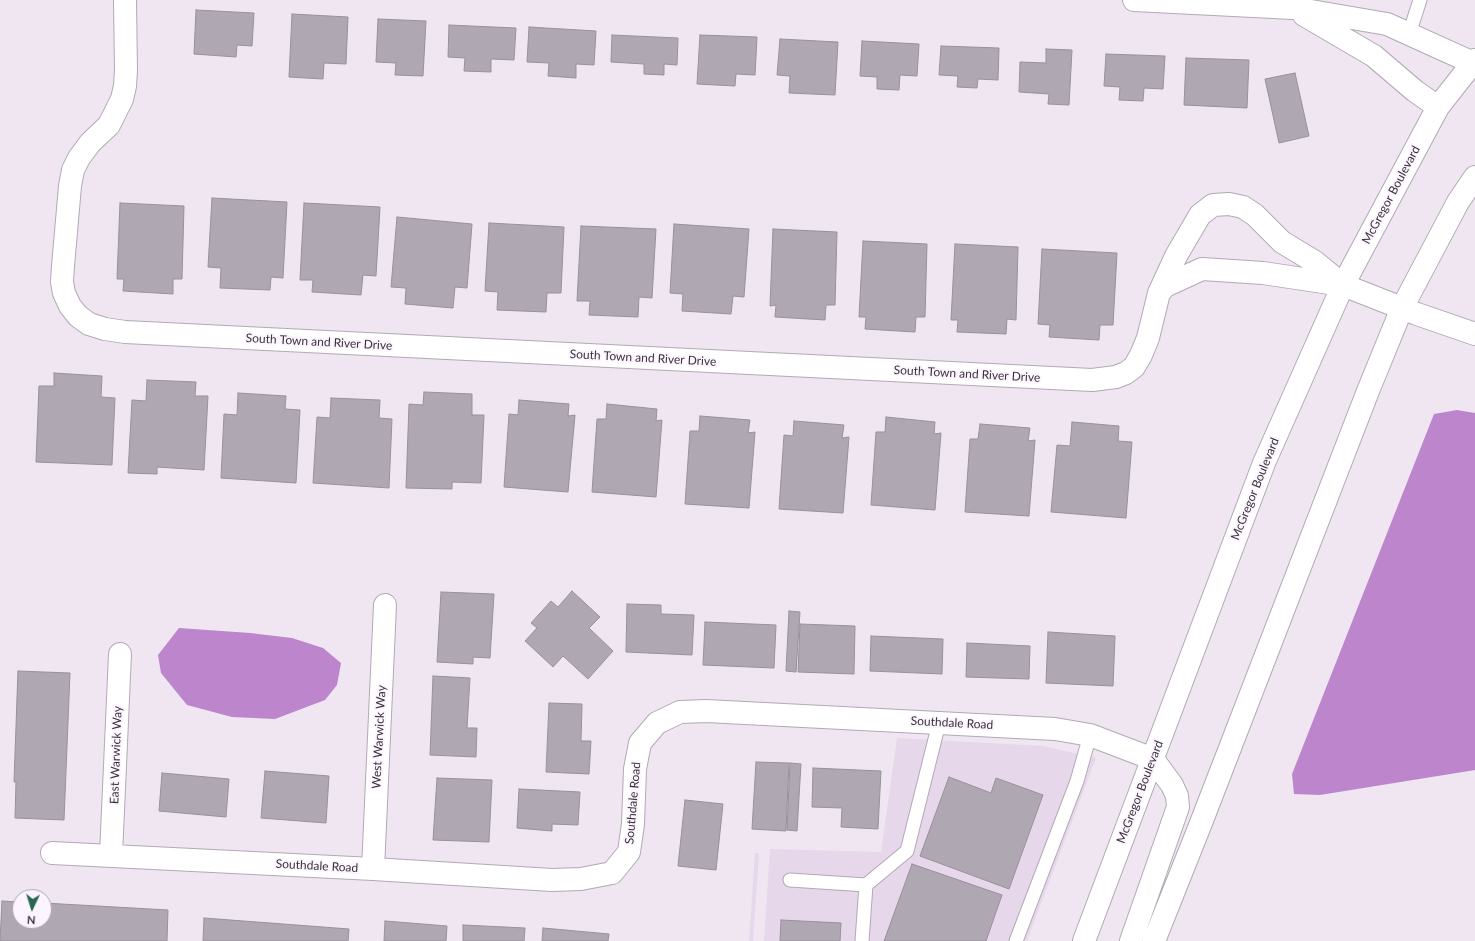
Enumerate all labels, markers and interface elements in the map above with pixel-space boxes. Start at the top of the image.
street label: McGregor Boulevard [1359,143,1423,247]
street label: South Town and River Drive [245,331,393,353]
street label: South Town and River Drive [569,347,717,369]
street label: South Town and River Drive [893,363,1041,385]
street label: McGregor Boulevard [1228,436,1282,542]
street label: West Warwick Way [369,685,389,789]
street label: East Warwick Way [107,706,125,804]
street label: Southdale Road [910,714,994,732]
street label: McGregor Boulevard [1114,738,1166,846]
street label: Southdale Road [622,761,644,845]
street label: Southdale Road [275,857,359,875]
north arrow [12,889,52,929]
text: N [27,914,36,927]

